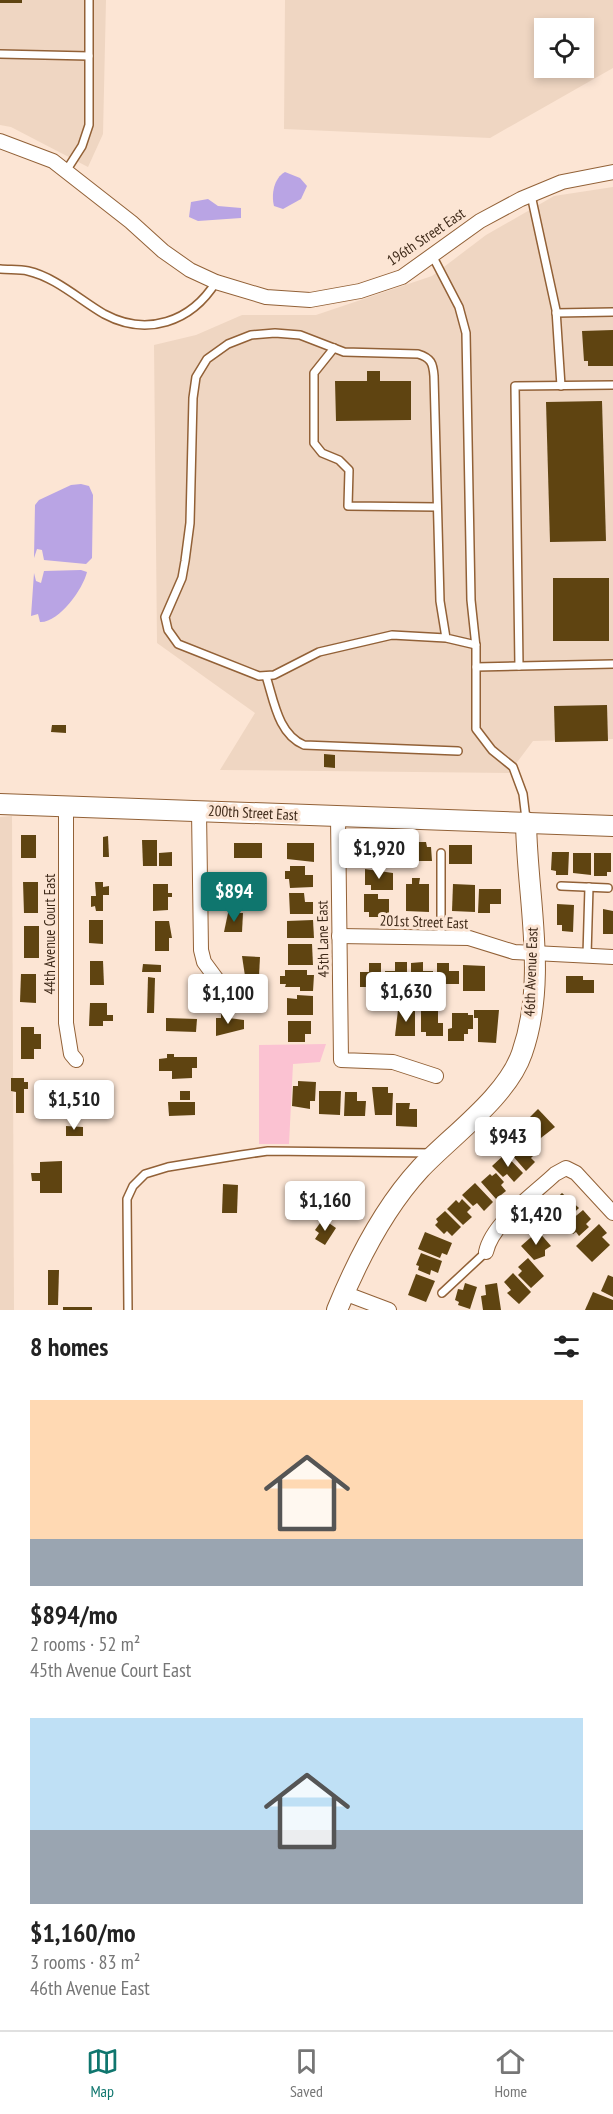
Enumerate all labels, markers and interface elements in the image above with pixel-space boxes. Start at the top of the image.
map controls [534,18,594,78]
button: locate [534,18,594,78]
street label: 196th Street East [383,204,468,270]
street label: 200th Street East [208,801,298,824]
pin: $1,920 [330,829,428,880]
text: $1,920 [353,835,405,861]
pin: $894 [198,872,270,923]
street label: 44th Avenue Court East [40,874,59,994]
text: $894 [215,878,253,904]
street label: 45th Lane East [312,900,333,978]
street label: 201st Street East [379,910,469,933]
street label: 46th Avenue East [519,927,542,1017]
pin: $1,630 [357,972,455,1023]
pin: $1,100 [179,974,277,1025]
text: $1,630 [380,978,432,1004]
text: $1,100 [202,980,254,1006]
pin: $1,510 [25,1080,123,1131]
text: $1,510 [48,1086,100,1112]
pin: $943 [472,1117,544,1168]
text: $943 [489,1123,527,1149]
pin: $1,160 [276,1181,374,1232]
text: $1,160 [299,1187,351,1213]
pin: $1,420 [487,1195,585,1246]
text: $1,420 [510,1201,562,1227]
text: 8 homes [30,1330,108,1363]
icon: filters [550,1330,583,1363]
icon: home [253,1439,361,1547]
text: $894/mo [30,1598,118,1631]
text: 2 rooms · 52 m² [30,1631,140,1657]
text: 45th Avenue Court East [30,1657,191,1683]
icon: home [253,1757,361,1865]
text: $1,160/mo [30,1916,136,1949]
text: 3 rooms · 83 m² [30,1949,140,1975]
text: 46th Avenue East [30,1975,150,2001]
tab: Map [86,2045,119,2101]
tab: Saved [290,2045,323,2101]
tab: Home [494,2045,527,2101]

